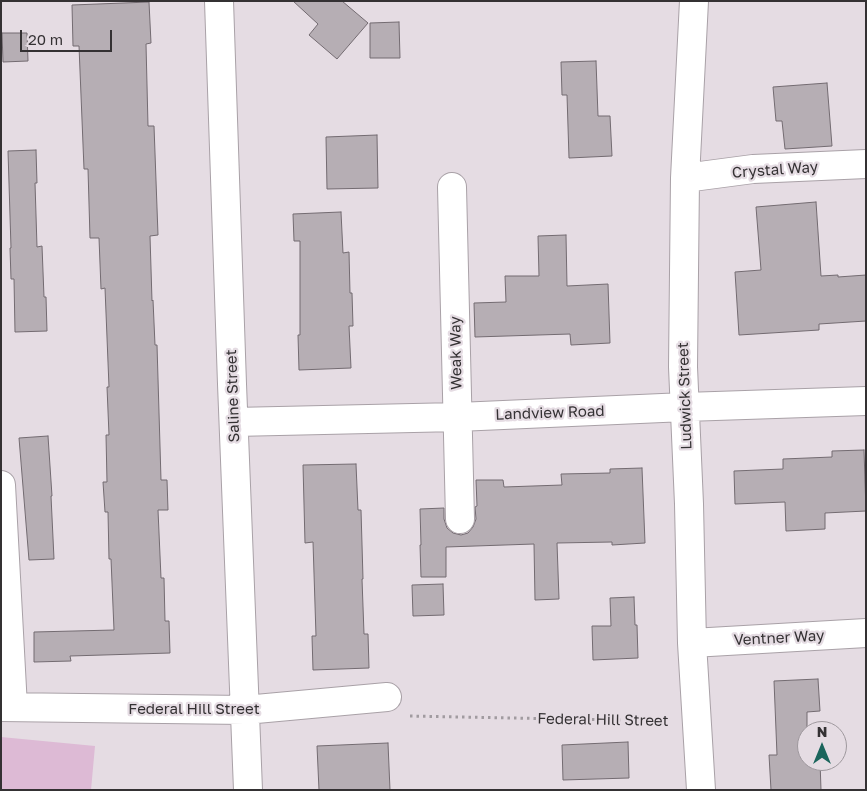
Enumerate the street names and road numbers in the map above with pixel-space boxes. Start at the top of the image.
street label: Crystal Way [731,158,819,182]
street label: Weak Way [446,316,466,390]
street label: Ludwick Street [674,342,696,450]
street label: Saline Street [222,349,244,443]
street label: Landview Road [495,402,605,424]
street label: Ventner Way [733,627,825,649]
street label: Federal Hill Street [128,700,260,718]
street label: Federal Hill Street [537,710,669,730]

